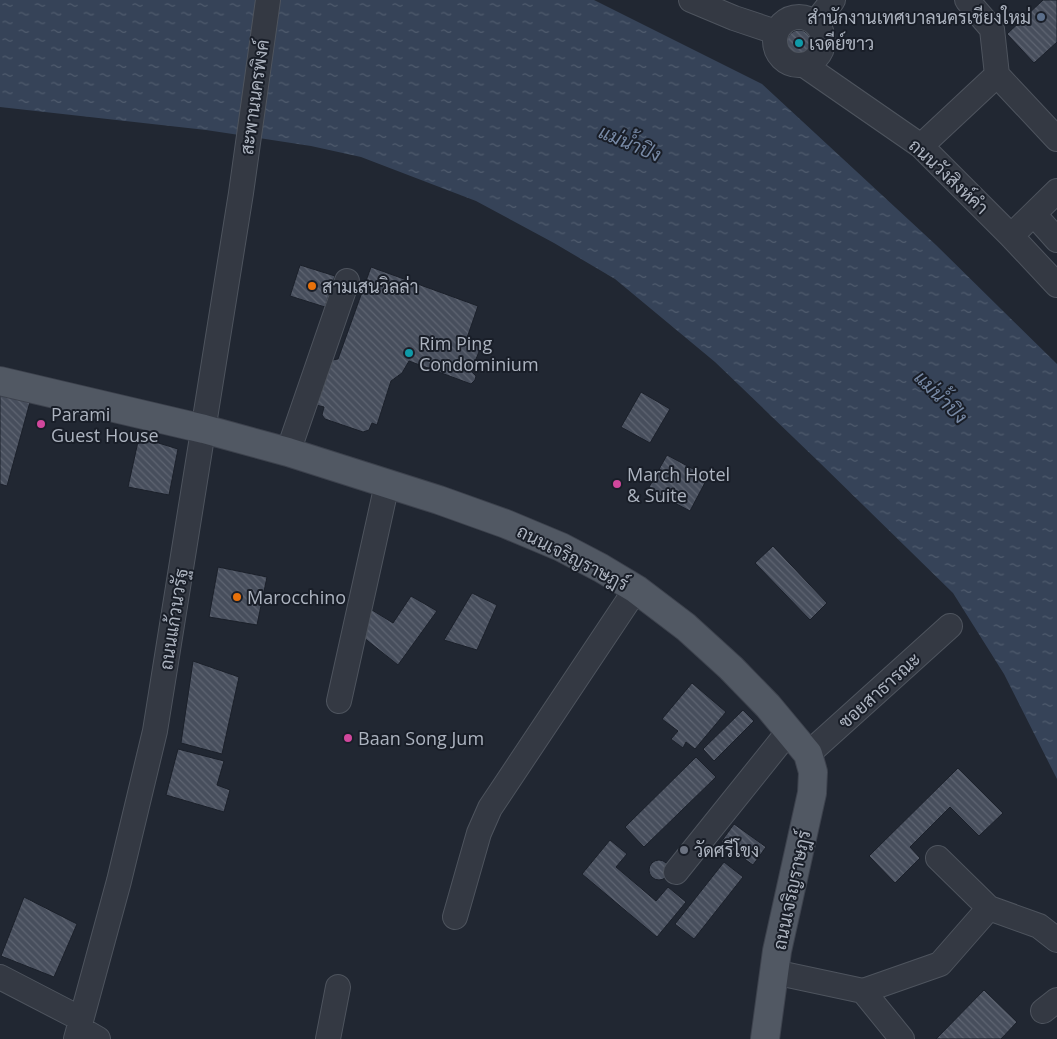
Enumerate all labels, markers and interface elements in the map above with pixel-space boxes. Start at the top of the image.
place label: สำนักงานเทศบาลนครเชียงใหม่ [807,5,1031,29]
marker: สำนักงานเทศบาลนครเชียงใหม่ [1035,11,1047,23]
place label: เจดีย์ขาว [809,31,874,55]
marker: เจดีย์ขาว [793,37,805,49]
street label: สะพานนครพิงค์ [234,38,274,156]
water label: แม่น้ำปิง [595,116,666,168]
street label: ถนนวังสิงห์คำ [904,133,994,219]
place label: สามเสนวิลล่า [322,274,419,298]
marker: สามเสนวิลล่า [306,280,318,292]
place label: Rim Ping Condominium [419,331,539,376]
marker: Rim Ping Condominium [403,347,415,359]
water label: แม่น้ำปิง [909,363,975,429]
place label: Parami Guest House [51,402,159,447]
marker: Parami Guest House [35,418,47,430]
place label: March Hotel & Suite [627,462,730,507]
marker: March Hotel & Suite [611,478,623,490]
street label: ถนนเจริญราษฎร์ [513,519,633,596]
street label: ถนนแก้วนวรัฐ [153,567,194,672]
place label: Marocchino [247,585,346,609]
marker: Marocchino [231,591,243,603]
street label: ซอยสาธารณะ [833,647,925,733]
place label: Baan Song Jum [358,726,484,750]
marker: Baan Song Jum [342,732,354,744]
street label: ถนนเจริญราษฎร์ [767,828,816,952]
place label: วัดศรีโขง [694,838,759,862]
marker: วัดศรีโขง [678,844,690,856]

